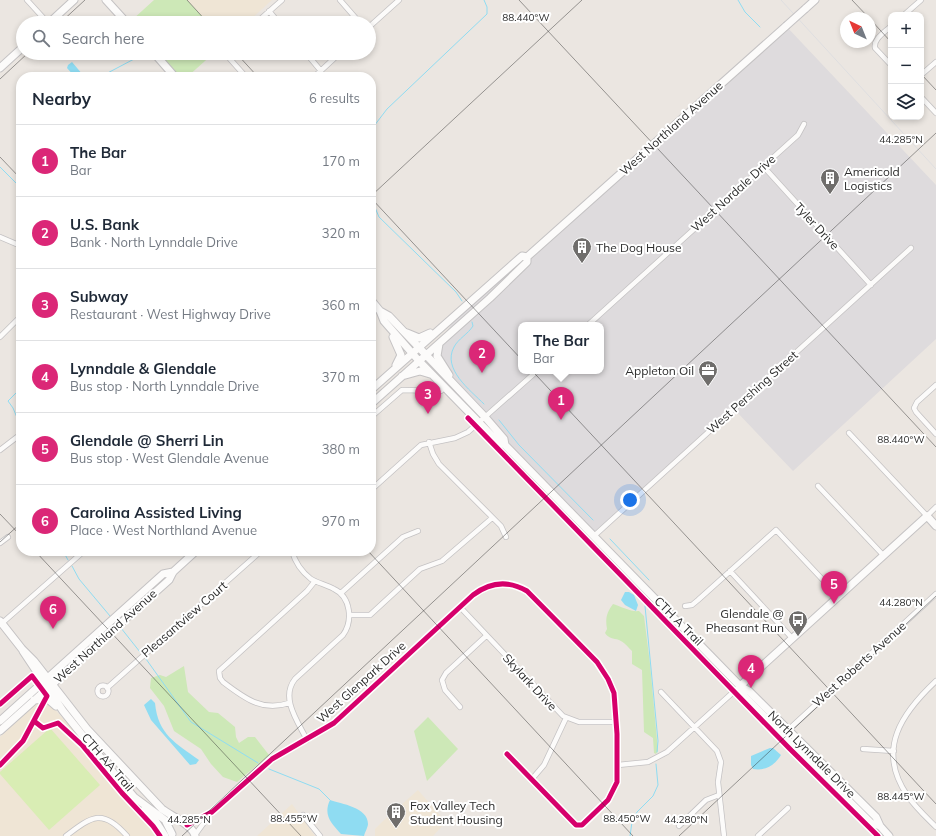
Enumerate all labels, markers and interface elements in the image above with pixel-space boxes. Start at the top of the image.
text: 88.440°W [502,11,550,24]
north arrow [840,12,876,48]
map controls [888,12,924,120]
button: + [888,12,924,48]
search box [16,16,376,60]
icon: search [30,27,52,49]
text: Search here [62,29,144,48]
button: − [888,48,924,84]
street label: West Northland Avenue [616,78,726,178]
button: layers [888,84,924,120]
text: Nearby [32,88,91,109]
text: 6 results [309,90,360,106]
text: 44.285°N [879,133,923,146]
text: The Bar [70,143,126,162]
street label: West Nordale Drive [688,151,778,235]
text: 1 [41,153,49,169]
text: 170 m [322,153,360,169]
text: Bar [70,162,91,178]
place label: Americold Logistics [844,164,900,193]
building icon: Americold Logistics [819,167,841,195]
street label: Tyler Drive [792,199,842,253]
text: U.S. Bank [70,215,139,234]
text: 2 [41,225,49,241]
text: 320 m [322,225,360,241]
text: Bank · North Lynndale Drive [70,234,238,250]
building icon: The Dog House [571,236,593,264]
place label: The Dog House [596,240,682,255]
text: Subway [70,287,128,306]
text: 3 [41,297,49,313]
text: 360 m [322,297,360,313]
text: Restaurant · West Highway Drive [70,306,271,322]
popup [518,322,604,374]
text: The Bar [533,331,589,350]
pin: 2 [469,340,495,373]
street label: West Pershing Street [703,347,801,437]
text: Bar [533,350,554,366]
text: Lynndale & Glendale [70,359,216,378]
office icon: Appleton Oil [697,359,719,387]
place label: Appleton Oil [625,363,694,378]
text: 4 [41,369,49,385]
text: 370 m [322,369,360,385]
text: Bus stop · North Lynndale Drive [70,378,259,394]
pin: 3 [415,381,441,414]
pin: 1 [548,387,574,420]
text: Glendale @ Sherri Lin [70,431,224,450]
text: 88.440°W [877,433,925,446]
text: 5 [41,441,49,457]
text: 380 m [322,441,360,457]
text: Bus stop · West Glendale Avenue [70,450,269,466]
your location [620,490,640,510]
text: Carolina Assisted Living [70,503,242,522]
text: 6 [41,513,49,529]
text: 970 m [322,513,360,529]
text: Place · West Northland Avenue [70,522,257,538]
pin: 5 [821,571,847,604]
street label: Pleasantview Court [138,578,230,660]
street label: West Northland Avenue [50,586,160,686]
street label: CTH A Trail [651,593,707,649]
pin: 6 [40,596,66,629]
text: 44.280°N [879,596,923,609]
place label: Glendale @ Pheasant Run [706,606,784,635]
bus stop icon: Glendale @ Pheasant Run [787,609,809,637]
street label: West Roberts Avenue [809,618,909,710]
street label: West Glenpark Drive [313,638,409,726]
street label: Skylark Drive [500,650,560,714]
pin: 4 [738,655,764,688]
street label: North Lynndale Drive [765,707,859,801]
street label: CTH AA Trail [79,730,137,794]
text: 88.445°W [877,790,925,803]
place label: Fox Valley Tech Student Housing [410,798,503,827]
building icon: Fox Valley Tech Student Housing [385,801,407,829]
text: 88.455°W [270,812,318,825]
text: 88.450°W [603,812,651,825]
text: 44.285°N [167,813,211,826]
text: 44.280°N [664,813,708,826]

